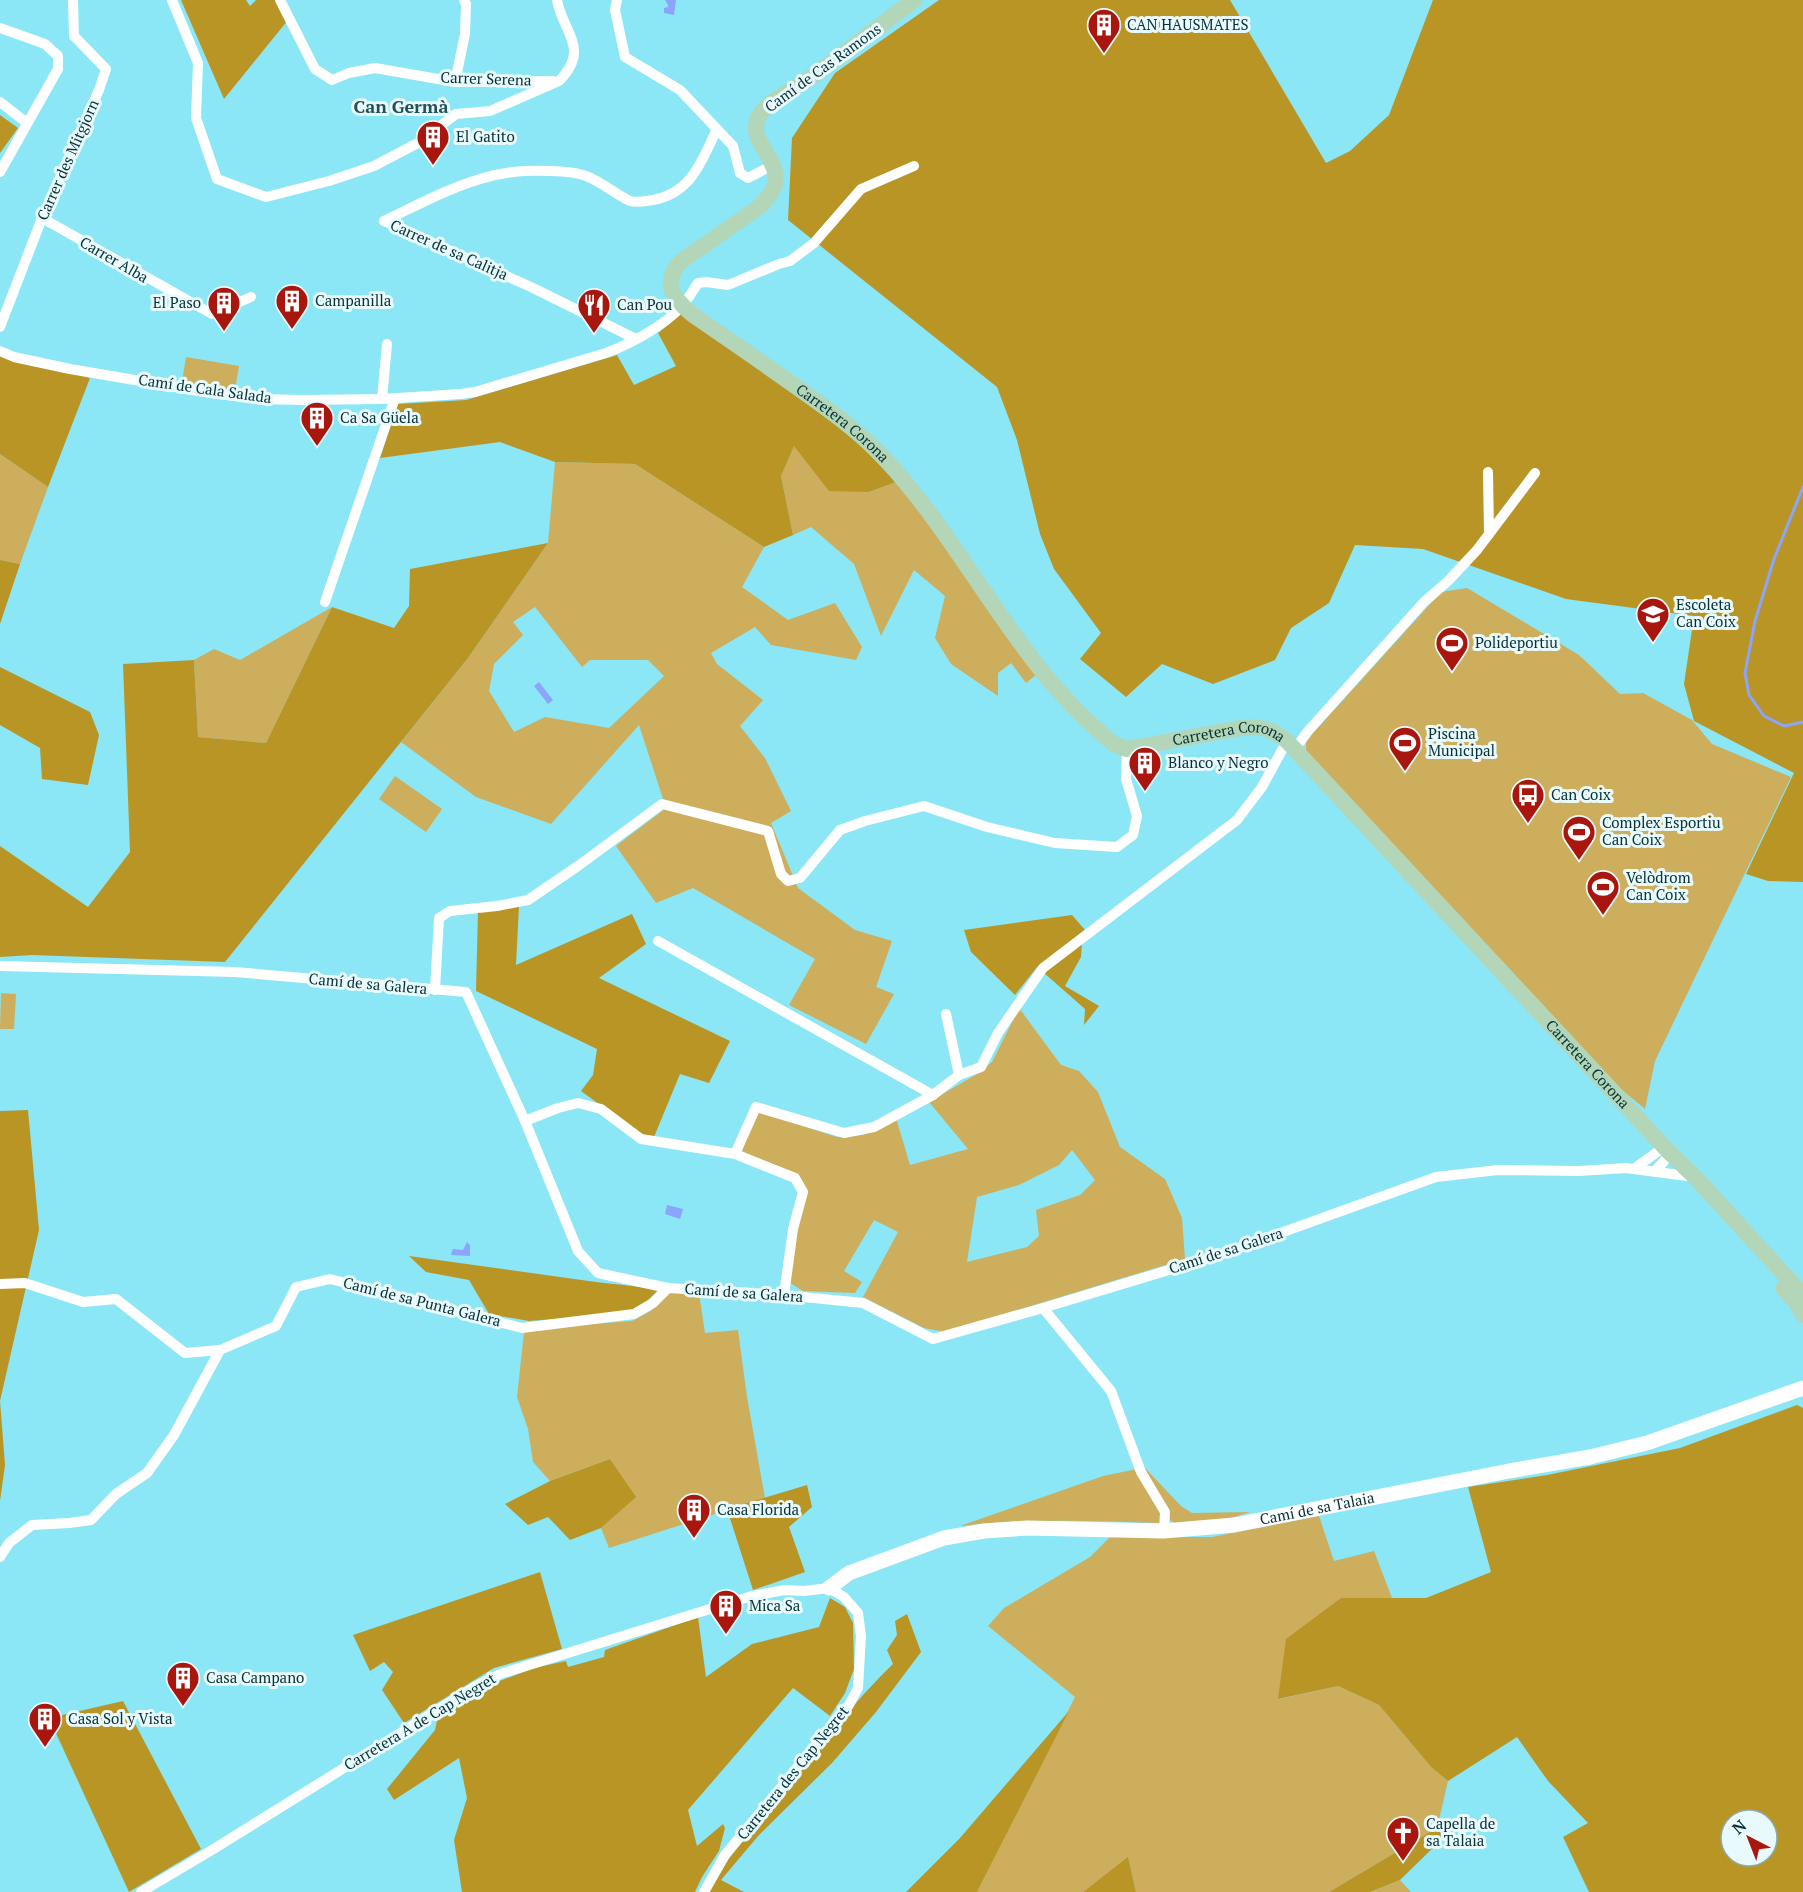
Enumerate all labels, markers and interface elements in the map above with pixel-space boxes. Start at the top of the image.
building icon: CAN HAUSMATES [1086,7,1122,54]
place label: CAN HAUSMATES [1127,14,1249,34]
street label: Camí de Cas Ramons [760,18,885,116]
street label: Carrer Serena [440,66,532,90]
district label: Can Germà [353,94,449,118]
street label: Carrer des Mitgjorn [32,96,103,223]
building icon: El Gatito [415,119,451,166]
place label: El Gatito [456,126,515,146]
street label: Carrer de sa Calitja [387,214,512,284]
street label: Carrer Alba [77,231,153,287]
building icon: Campanilla [274,283,310,330]
building icon: El Paso [206,285,242,332]
restaurant icon: Can Pou [576,287,612,334]
place label: Campanilla [315,290,392,310]
place label: El Paso [153,292,201,312]
place label: Can Pou [617,294,673,314]
street label: Camí de Cala Salada [137,369,274,407]
street label: Carretera Corona [792,379,894,467]
building icon: Ca Sa Güela [299,400,335,447]
place label: Ca Sa Güela [340,407,419,427]
place label: Escoleta Can Coix [1676,594,1736,631]
school or university icon: Escoleta Can Coix [1635,596,1671,643]
sports icon: Polideportiu [1434,625,1470,672]
place label: Polideportiu [1475,632,1558,652]
street label: Carretera Corona [1171,716,1290,749]
place label: Piscina Municipal [1428,723,1495,760]
sports icon: Piscina Municipal [1387,725,1423,772]
building icon: Blanco y Negro [1127,745,1163,792]
place label: Blanco y Negro [1168,752,1269,772]
bus stop icon: Can Coix [1510,777,1546,824]
place label: Can Coix [1551,784,1611,804]
place label: Complex Esportiu Can Coix [1602,812,1721,849]
sports icon: Complex Esportiu Can Coix [1561,814,1597,861]
place label: Velòdrom Can Coix [1626,867,1691,904]
sports icon: Velòdrom Can Coix [1585,869,1621,916]
street label: Camí de sa Galera [308,968,429,998]
street label: Carretera Corona [1542,1015,1635,1113]
street label: Camí de sa Galera [1166,1222,1286,1278]
street label: Camí de sa Punta Galera [341,1272,504,1330]
street label: Camí de sa Galera [684,1278,804,1306]
street label: Camí de sa Talaia [1258,1487,1376,1529]
building icon: Casa Florida [676,1492,712,1539]
place label: Casa Florida [717,1499,800,1519]
building icon: Mica Sa [708,1588,744,1635]
place label: Mica Sa [749,1595,801,1615]
building icon: Casa Campano [165,1660,201,1707]
place label: Casa Campano [206,1667,304,1687]
street label: Carretera A de Cap Negret [340,1668,500,1774]
building icon: Casa Sol y Vista [27,1701,63,1748]
street label: Carretera des Cap Negret [732,1701,853,1844]
place label: Casa Sol y Vista [68,1708,173,1728]
north arrow [1719,1808,1779,1868]
place label: Capella de sa Talaia [1426,1813,1495,1850]
church icon: Capella de sa Talaia [1385,1815,1421,1862]
text: N [1727,1815,1751,1839]

